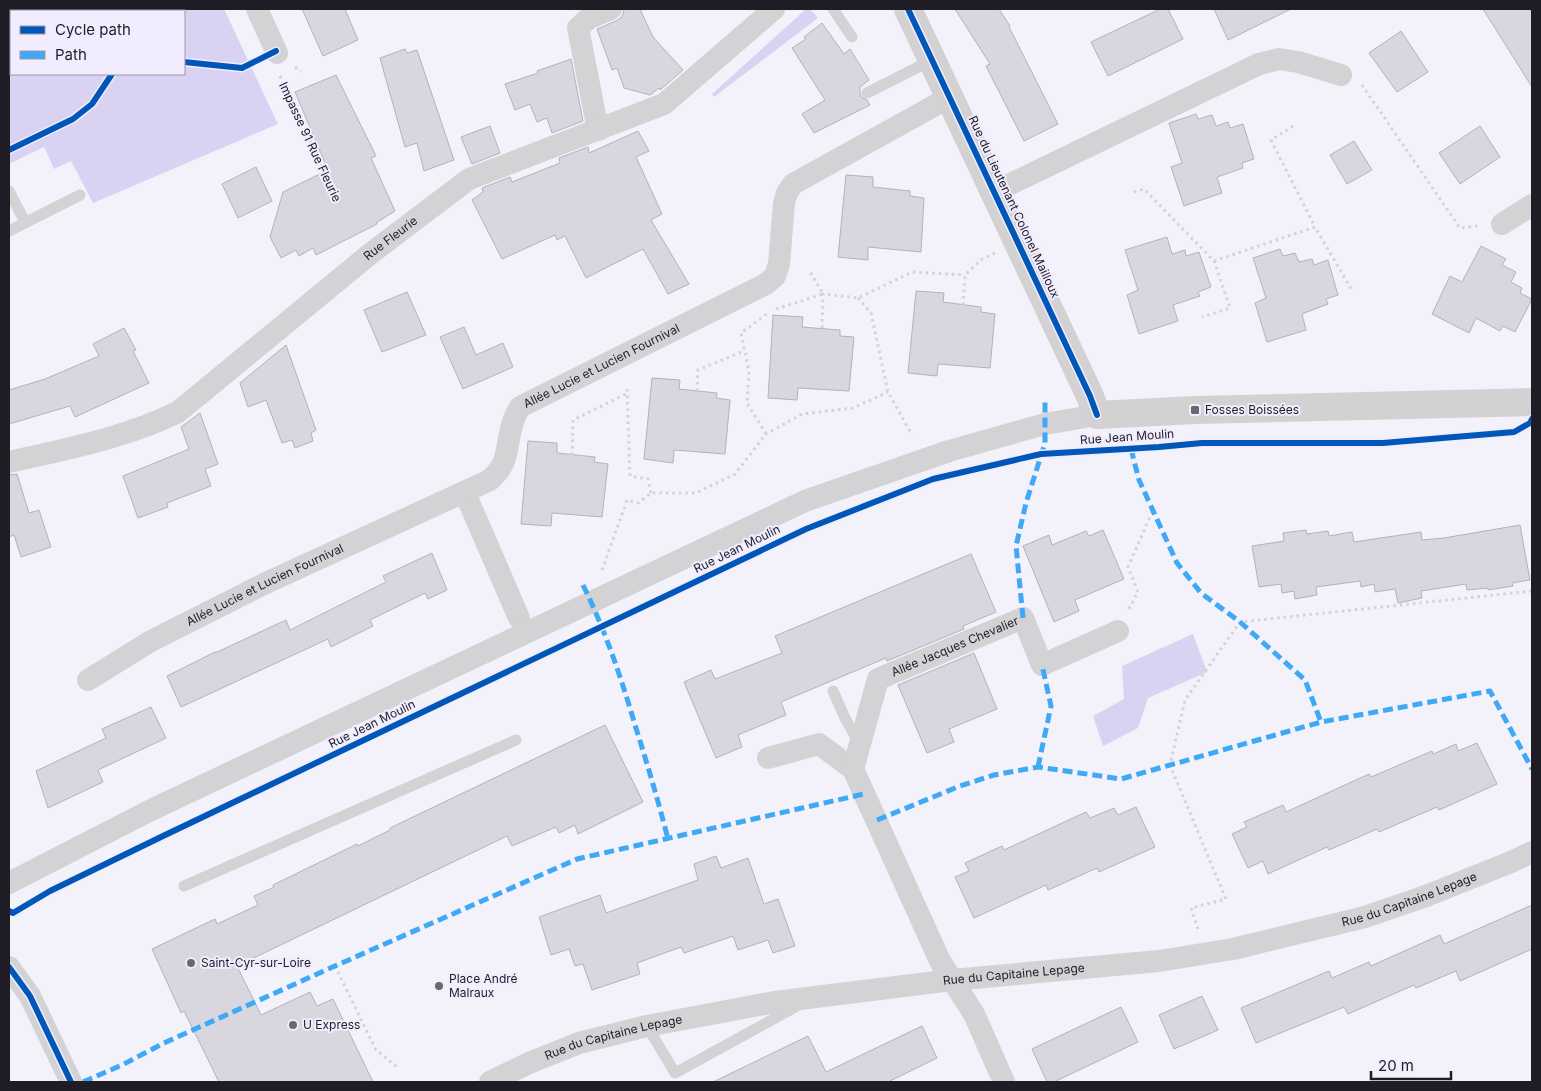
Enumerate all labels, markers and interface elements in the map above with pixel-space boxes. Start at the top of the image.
legend [10,10,185,75]
text: Cycle path [55,20,131,39]
text: Path [55,45,87,64]
street label: Impasse 91 Rue Fleurie [276,79,345,204]
street label: Rue du Lieutenant Colonel Mailloux [966,113,1064,301]
street label: Rue Fleurie [360,213,420,263]
street label: Allée Lucie et Lucien Fournival [521,320,682,411]
place label: Fosses Boissées [1205,402,1299,417]
marker: Fosses Boissées [1189,404,1201,416]
street label: Rue Jean Moulin [1079,426,1175,447]
street label: Rue Jean Moulin [691,521,782,576]
street label: Allée Lucie et Lucien Fournival [183,540,346,629]
street label: Allée Jacques Chevalier [889,613,1021,680]
street label: Rue Jean Moulin [326,696,417,751]
street label: Rue du Capitaine Lepage [1340,868,1479,929]
place label: Saint-Cyr-sur-Loire [201,955,311,970]
marker: Saint-Cyr-sur-Loire [185,957,197,969]
street label: Rue du Capitaine Lepage [942,960,1085,988]
place label: Place André Malraux [449,971,518,1000]
marker: Place André Malraux [433,980,445,992]
street label: Rue du Capitaine Lepage [542,1012,684,1063]
place label: U Express [303,1017,360,1032]
marker: U Express [287,1019,299,1031]
scale bar [1371,1048,1451,1080]
text: 20 m [1378,1056,1414,1075]

